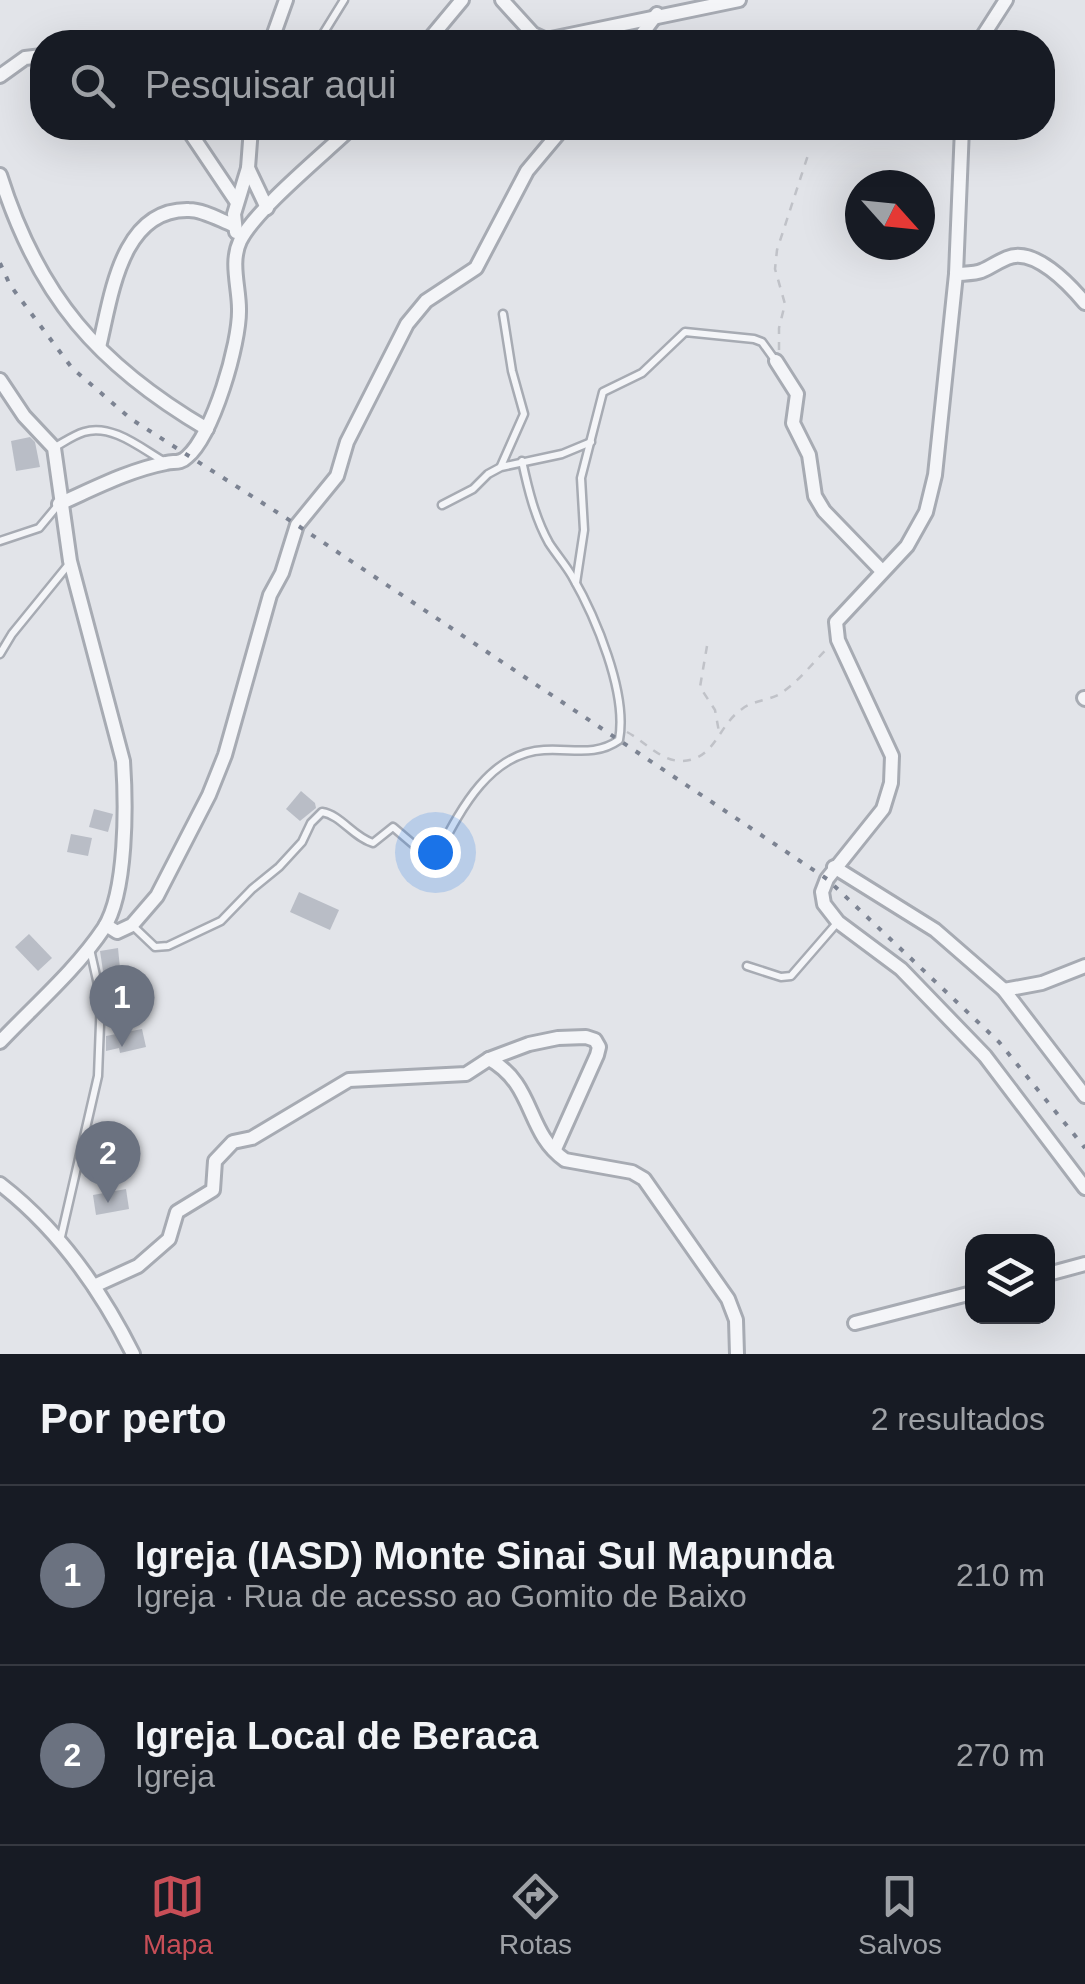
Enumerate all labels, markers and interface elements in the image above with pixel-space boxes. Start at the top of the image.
search box [30,30,1055,140]
icon: search [65,58,120,113]
text: Pesquisar aqui [145,64,396,106]
north arrow [845,170,935,260]
your location [410,827,461,878]
pin: 1 [90,964,154,1047]
pin: 2 [76,1120,140,1203]
map controls [965,1234,1055,1324]
button: layers [965,1234,1055,1324]
text: Por perto [40,1395,227,1442]
text: 2 resultados [871,1401,1045,1437]
text: Igreja (IASD) Monte Sinai Sul Mapunda [135,1535,834,1577]
text: 1 [64,1557,81,1593]
text: 210 m [956,1557,1045,1593]
text: Igreja · Rua de acesso ao Gomito de Baixo [135,1578,747,1614]
text: Igreja Local de Beraca [135,1715,538,1757]
text: 2 [64,1737,81,1773]
text: 270 m [956,1737,1045,1773]
text: Igreja [135,1758,215,1794]
tab: Mapa [143,1869,213,1961]
tab: Rotas [499,1869,572,1961]
tab: Salvos [858,1869,942,1961]

